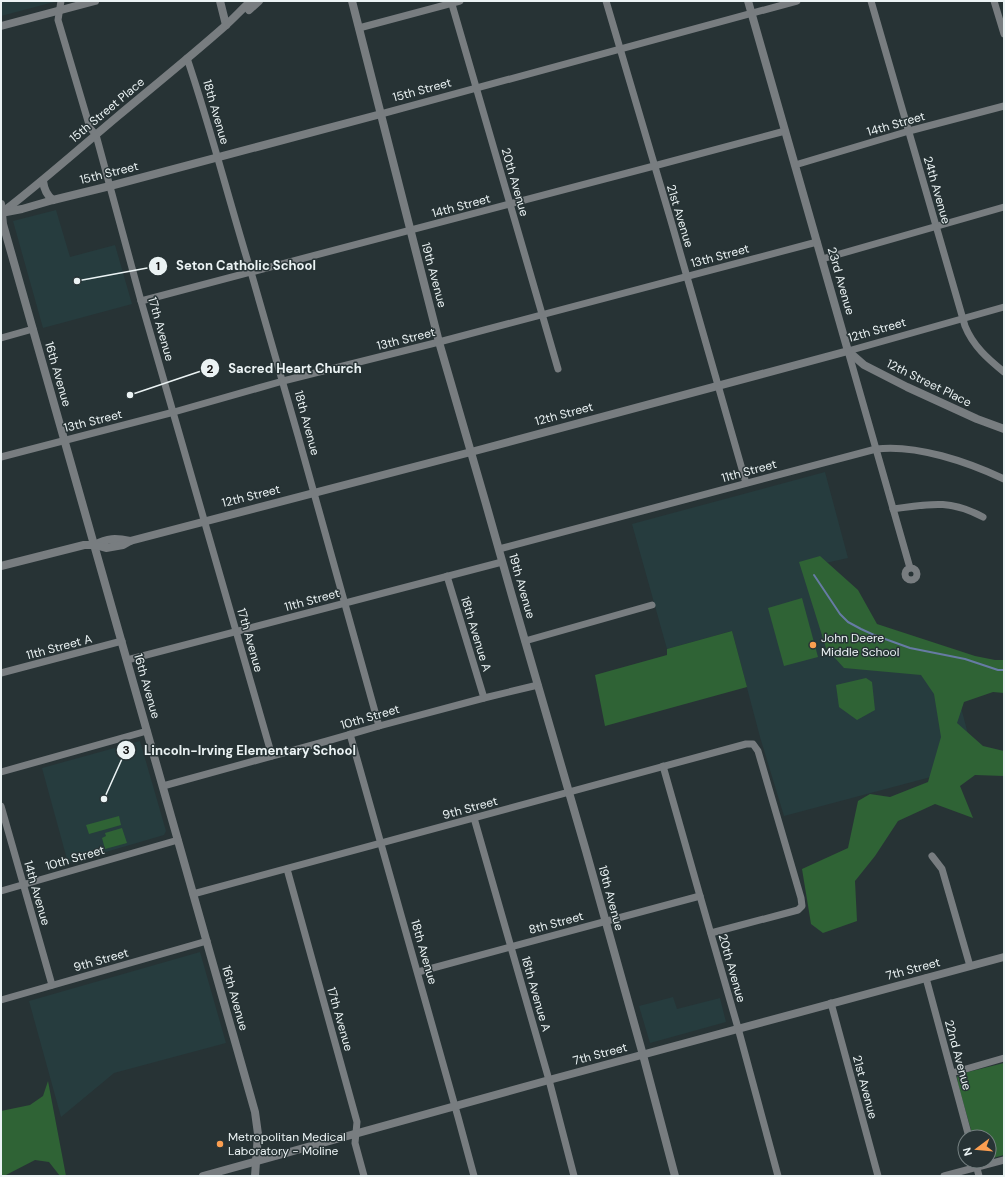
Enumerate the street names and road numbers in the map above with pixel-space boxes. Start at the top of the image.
street label: 15th Street Place [66,74,148,146]
street label: 15th Street [391,74,453,105]
street label: 18th Avenue [199,78,233,146]
street label: 14th Street [865,108,927,140]
street label: 20th Avenue [498,146,532,218]
street label: 24th Avenue [920,154,954,226]
street label: 15th Street [78,158,140,188]
street label: 21st Avenue [663,183,697,250]
street label: 14th Street [430,190,492,221]
street label: 13th Street [689,240,751,271]
street label: 19th Avenue [418,241,450,310]
street label: 23rd Avenue [824,245,858,317]
street label: 17th Avenue [144,295,178,363]
street label: 12th Street [846,314,908,346]
street label: 13th Street [375,324,437,354]
street label: 16th Avenue [41,340,75,409]
street label: 12th Street Place [884,356,974,411]
street label: 18th Avenue [291,389,323,457]
street label: 12th Street [533,399,595,429]
street label: 13th Street [62,406,124,436]
street label: 11th Street [720,456,779,486]
street label: 12th Street [220,481,282,511]
street label: 19th Avenue [505,552,539,621]
street label: 11th Street [283,585,342,615]
street label: 18th Avenue A [457,594,495,674]
street label: 17th Avenue [233,606,267,674]
street label: 11th Street A [24,631,94,663]
street label: 16th Avenue [130,652,164,721]
street label: 10th Street [339,701,402,733]
street label: 9th Street [441,793,500,823]
street label: 10th Street [44,842,107,874]
street label: 14th Avenue [20,859,54,927]
street label: 19th Avenue [595,864,627,933]
street label: 8th Street [527,908,585,938]
street label: 18th Avenue [407,918,441,986]
street label: 20th Avenue [715,932,749,1004]
street label: 9th Street [72,944,131,975]
street label: 18th Avenue A [518,954,554,1034]
street label: 7th Street [884,954,942,984]
street label: 16th Avenue [218,964,252,1033]
street label: 17th Avenue [323,985,357,1053]
street label: 22nd Avenue [941,1018,975,1092]
street label: 7th Street [571,1039,629,1069]
street label: 21st Avenue [849,1053,881,1121]

